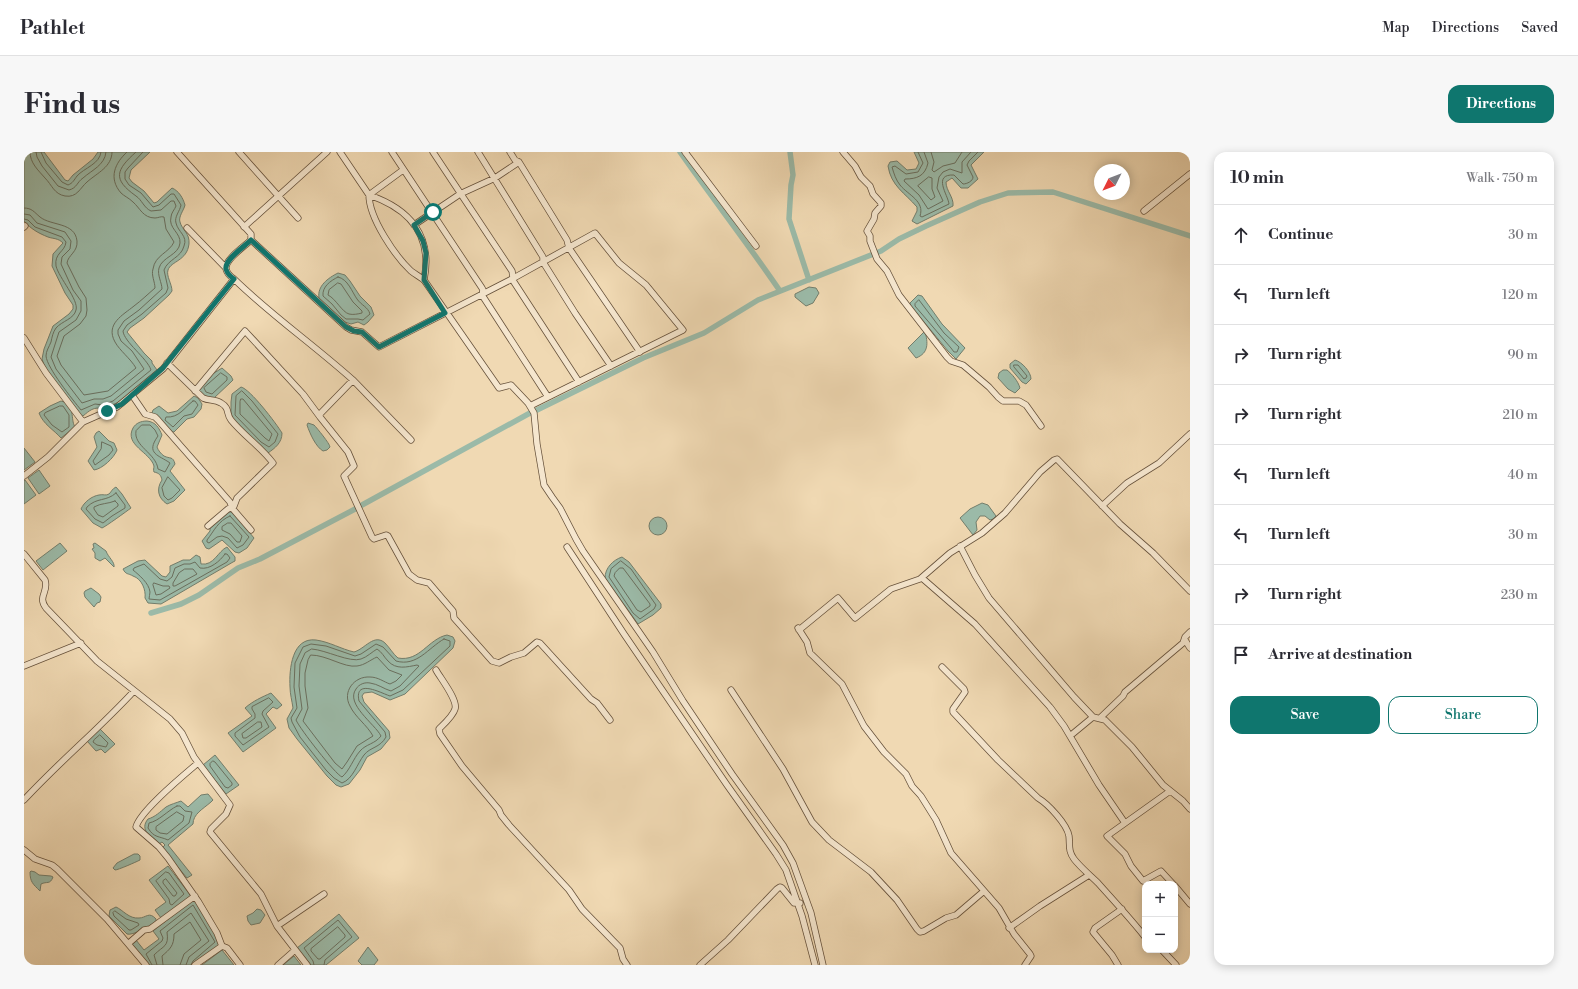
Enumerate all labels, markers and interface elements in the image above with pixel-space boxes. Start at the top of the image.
text: Pathlet [20,16,85,40]
text: Map [1382,19,1410,37]
text: Directions [1432,19,1499,37]
text: Saved [1521,19,1558,37]
button: Directions [1448,85,1554,123]
text: Find us [24,87,120,122]
north arrow [1094,164,1130,200]
text: 10 min [1230,167,1284,189]
text: Walk · 750 m [1466,170,1538,186]
route start [424,203,442,221]
icon: ahead [1230,224,1252,246]
text: Continue [1268,225,1333,244]
text: 30 m [1508,227,1538,243]
icon: left [1230,284,1252,306]
text: Turn left [1268,285,1330,304]
text: 120 m [1502,287,1538,303]
icon: right [1230,344,1252,366]
text: Turn right [1268,345,1342,364]
text: 90 m [1507,347,1538,363]
route end [98,402,116,420]
icon: right [1230,404,1252,426]
text: Turn right [1268,405,1342,424]
text: 210 m [1503,407,1538,423]
icon: left [1230,464,1252,486]
text: Turn left [1268,465,1330,484]
text: 40 m [1508,467,1538,483]
icon: left [1230,524,1252,546]
text: Turn left [1268,525,1330,544]
text: 30 m [1508,527,1538,543]
icon: right [1230,584,1252,606]
text: Turn right [1268,585,1342,604]
text: 230 m [1501,587,1538,603]
icon: arrive [1230,644,1252,666]
text: Arrive at destination [1268,645,1412,664]
button: Save [1230,696,1380,734]
button: Share [1388,696,1538,734]
map controls [1142,881,1178,953]
button: + [1142,881,1178,917]
button: − [1142,917,1178,953]

